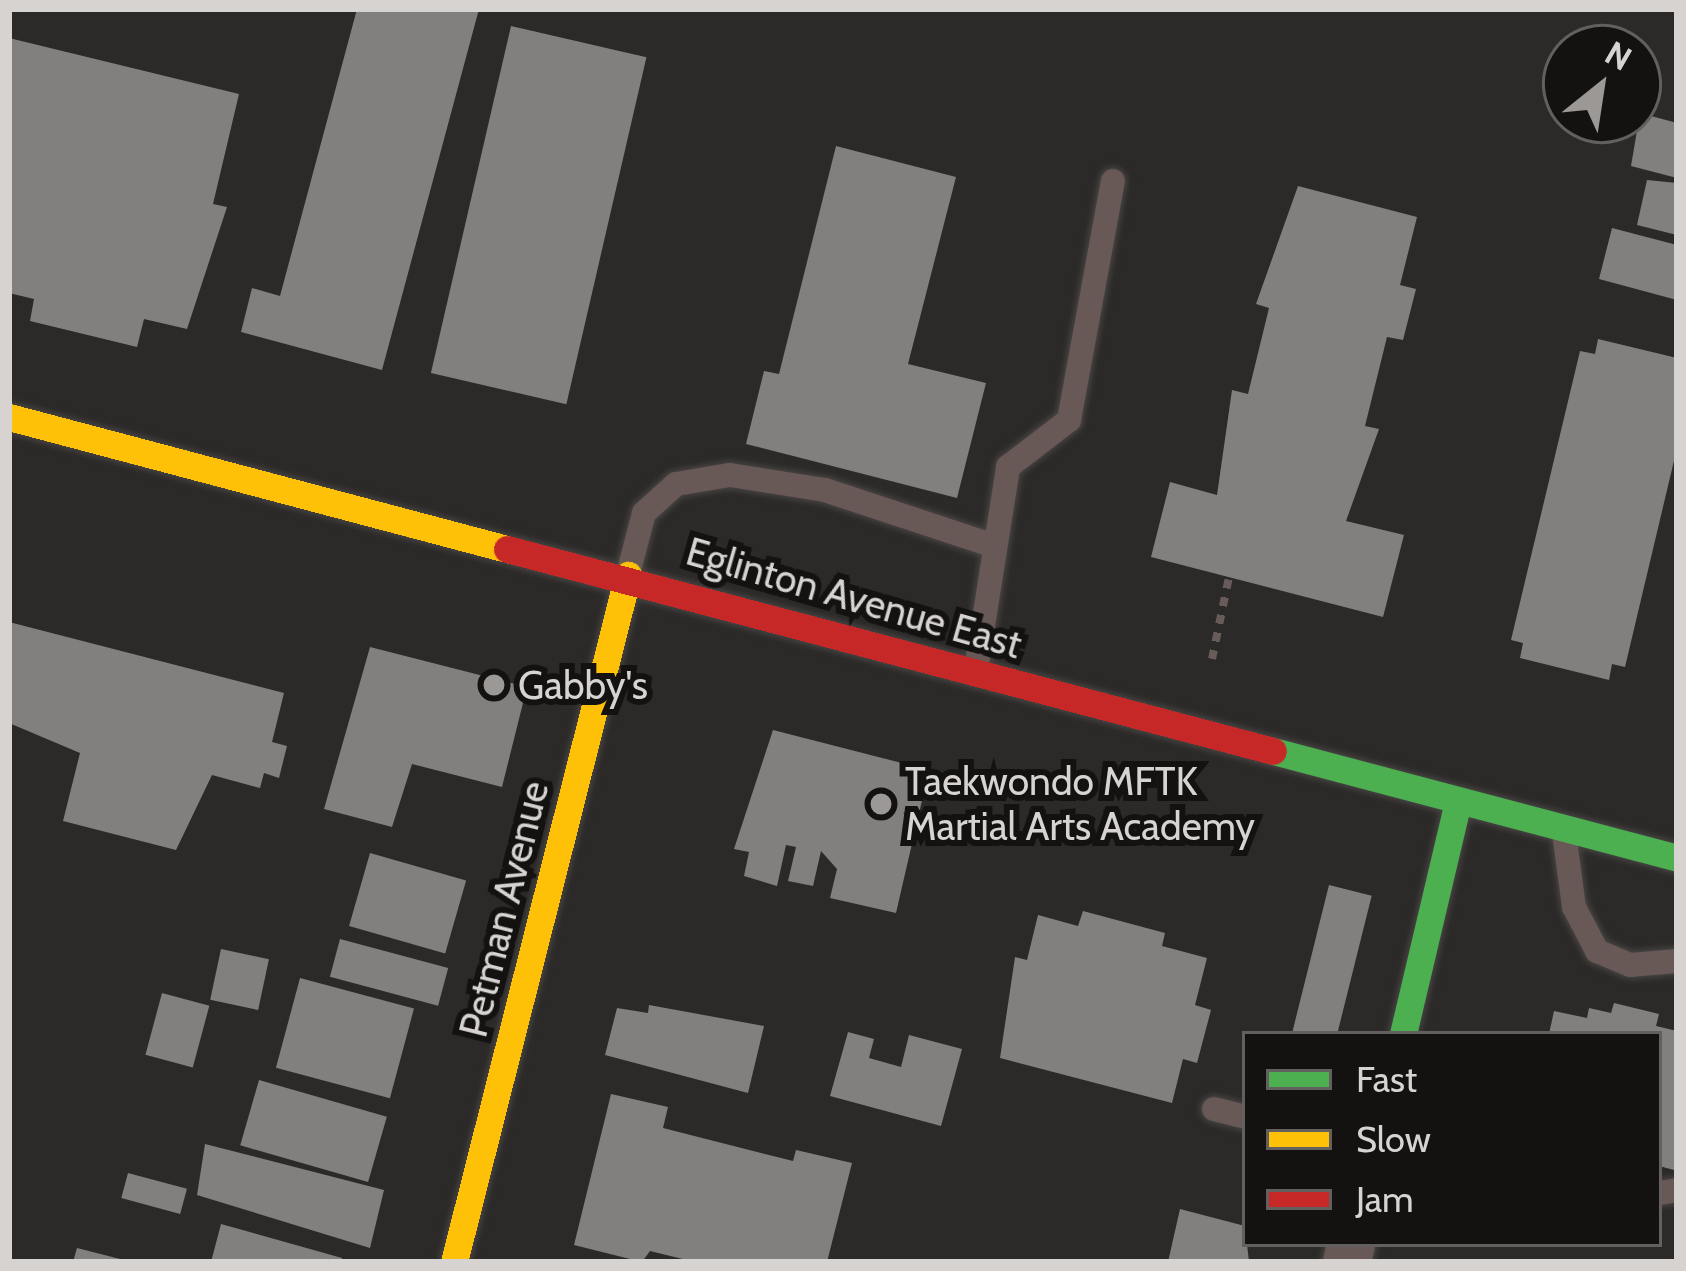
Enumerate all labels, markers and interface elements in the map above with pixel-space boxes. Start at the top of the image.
north arrow [1542,24,1662,144]
text: N [1598,32,1639,79]
street label: Eglinton Avenue East [681,528,1027,668]
place label: Gabby's [518,662,648,708]
marker: Gabby's [481,672,507,698]
place label: Taekwondo MFTK Martial Arts Academy [905,759,1255,850]
street label: Petman Avenue [450,776,558,1042]
marker: Taekwondo MFTK Martial Arts Academy [868,791,894,817]
legend [1242,1031,1662,1247]
text: Fast [1356,1057,1417,1101]
text: Slow [1356,1117,1431,1161]
text: Jam [1356,1177,1414,1221]

